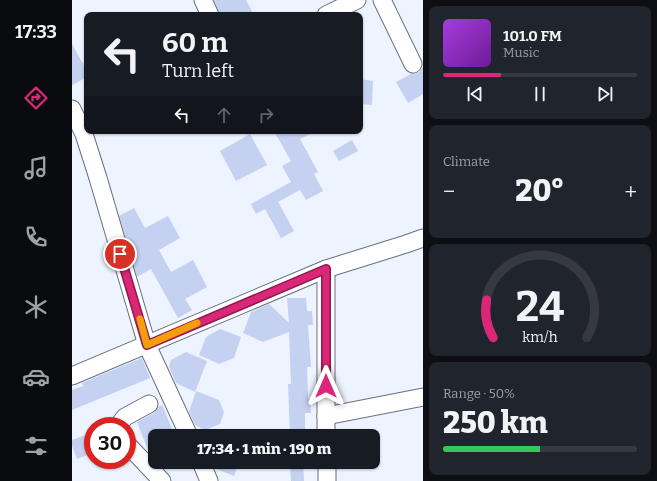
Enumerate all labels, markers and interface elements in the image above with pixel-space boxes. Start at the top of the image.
text: 17:33 [15,21,57,43]
text: 60 m [162,26,228,59]
text: 101.0 FM [503,27,562,45]
icon: left [96,28,148,80]
text: Music [503,45,539,60]
text: Turn left [162,60,234,82]
icon: previous [464,83,486,105]
icon: pause [529,83,551,105]
icon: next [594,83,616,105]
icon: directions [22,84,50,112]
icon: left [171,104,193,126]
icon: ahead [213,104,235,126]
icon: right [255,104,277,126]
icon: music [22,154,50,182]
text: Climate [443,154,490,169]
text: 20° [515,173,564,209]
text: − [443,178,455,205]
text: + [624,178,637,205]
icon: phone [22,223,50,251]
pin [103,237,137,271]
icon: arrive [109,243,131,265]
text: 24 [516,282,564,332]
icon: climate [22,293,50,321]
text: km/h [522,328,558,345]
icon: car [22,363,50,391]
position arrow [305,365,347,407]
text: Range · 50% [443,386,515,401]
text: 250 km [443,405,547,441]
speed limit sign: 30 [84,417,136,469]
icon: filters [22,432,50,460]
text: 17:34 · 1 min · 190 m [197,440,331,458]

